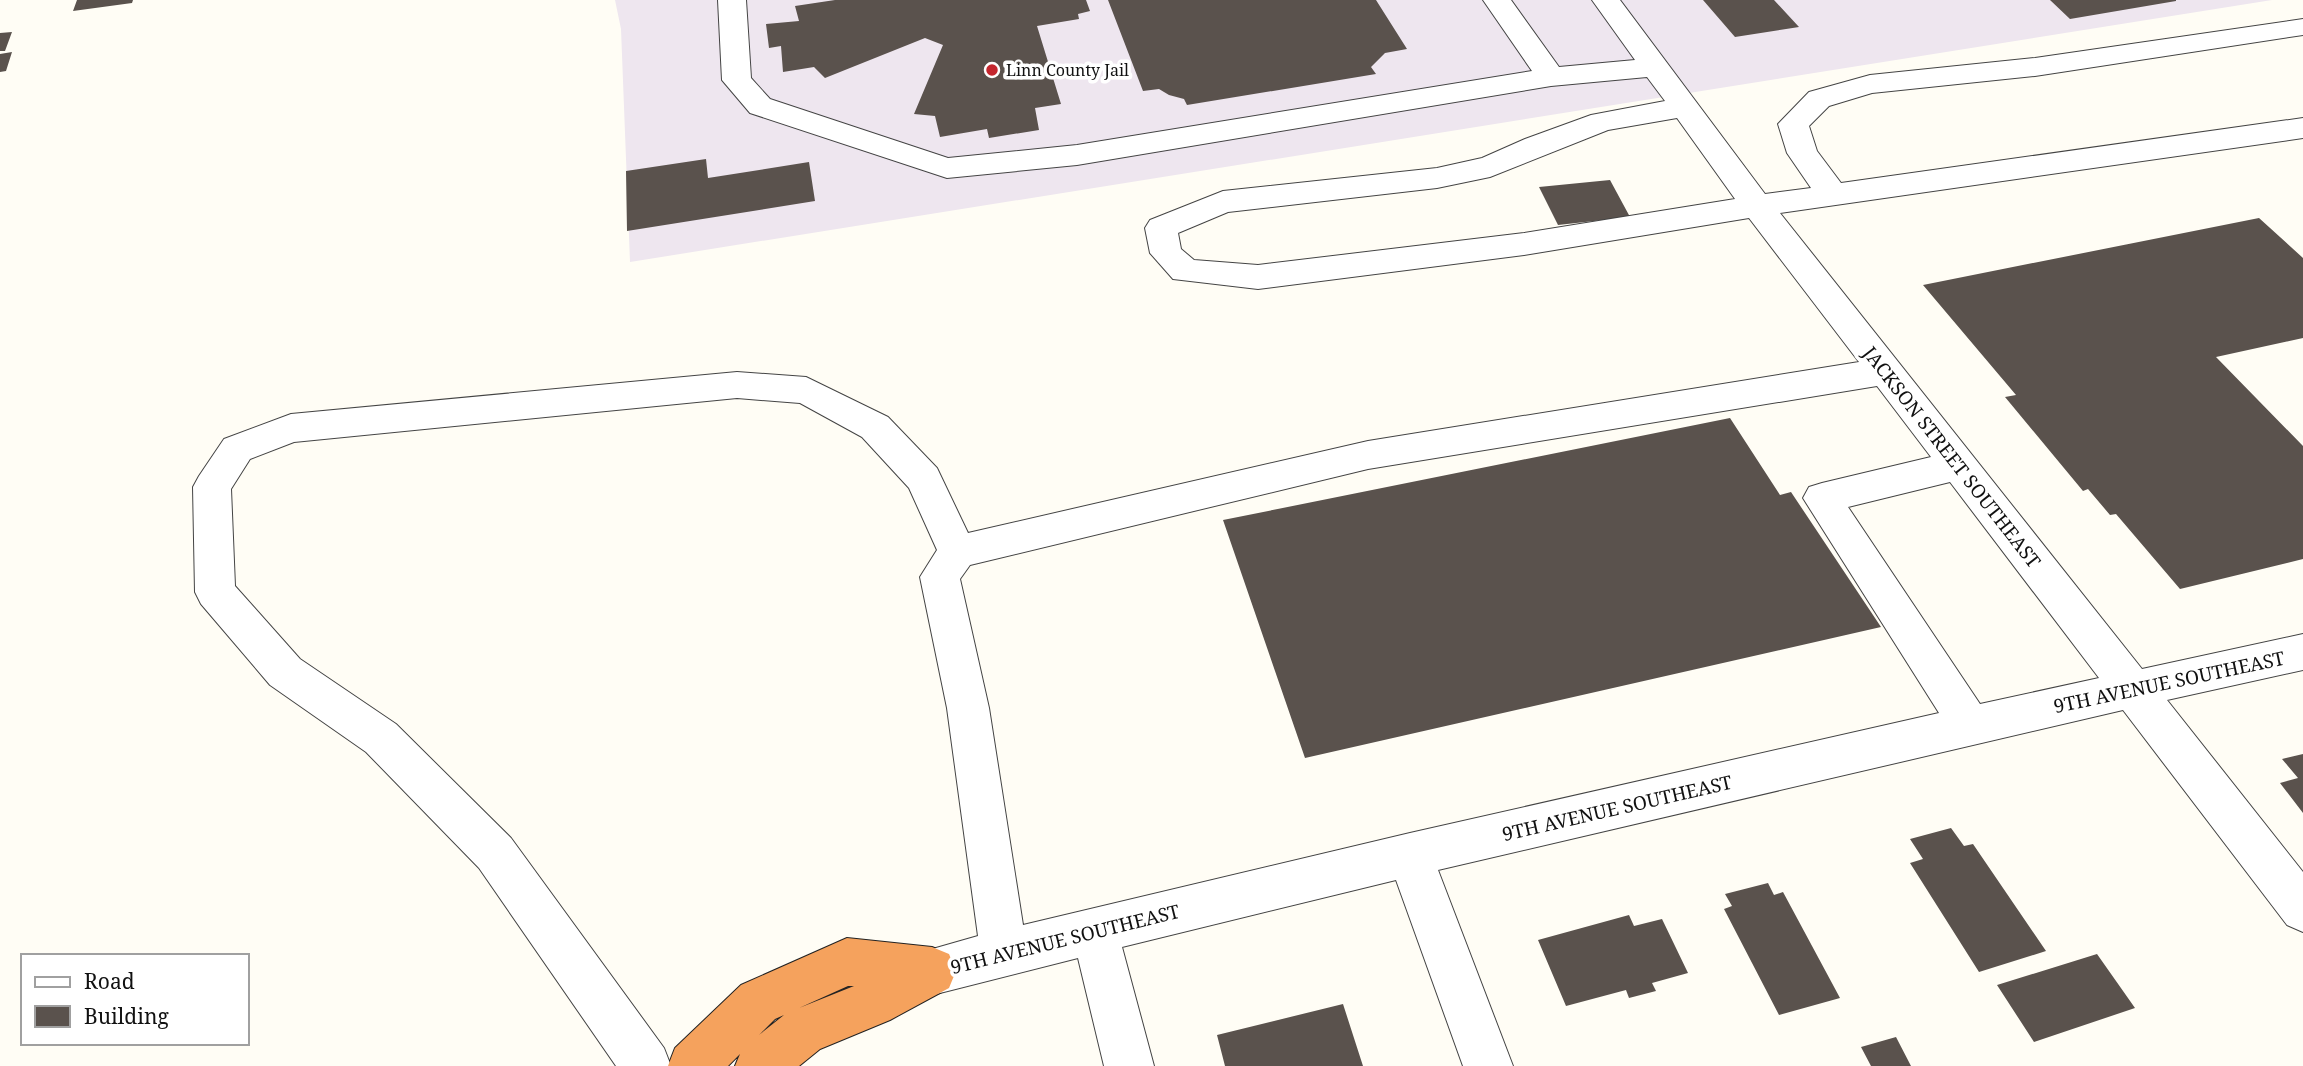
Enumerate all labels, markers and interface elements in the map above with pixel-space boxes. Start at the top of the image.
place label: Linn County Jail [1006,59,1129,81]
marker: Linn County Jail [984,62,1000,78]
street label: JACKSON STREET SOUTHEAST [1857,340,2047,573]
street label: 9TH AVENUE SOUTHEAST [2051,645,2287,719]
street label: 9TH AVENUE SOUTHEAST [1499,769,1735,847]
street label: 9TH AVENUE SOUTHEAST [948,898,1183,980]
legend [21,954,248,1045]
text: Road [84,967,135,995]
text: Building [84,1002,169,1030]

